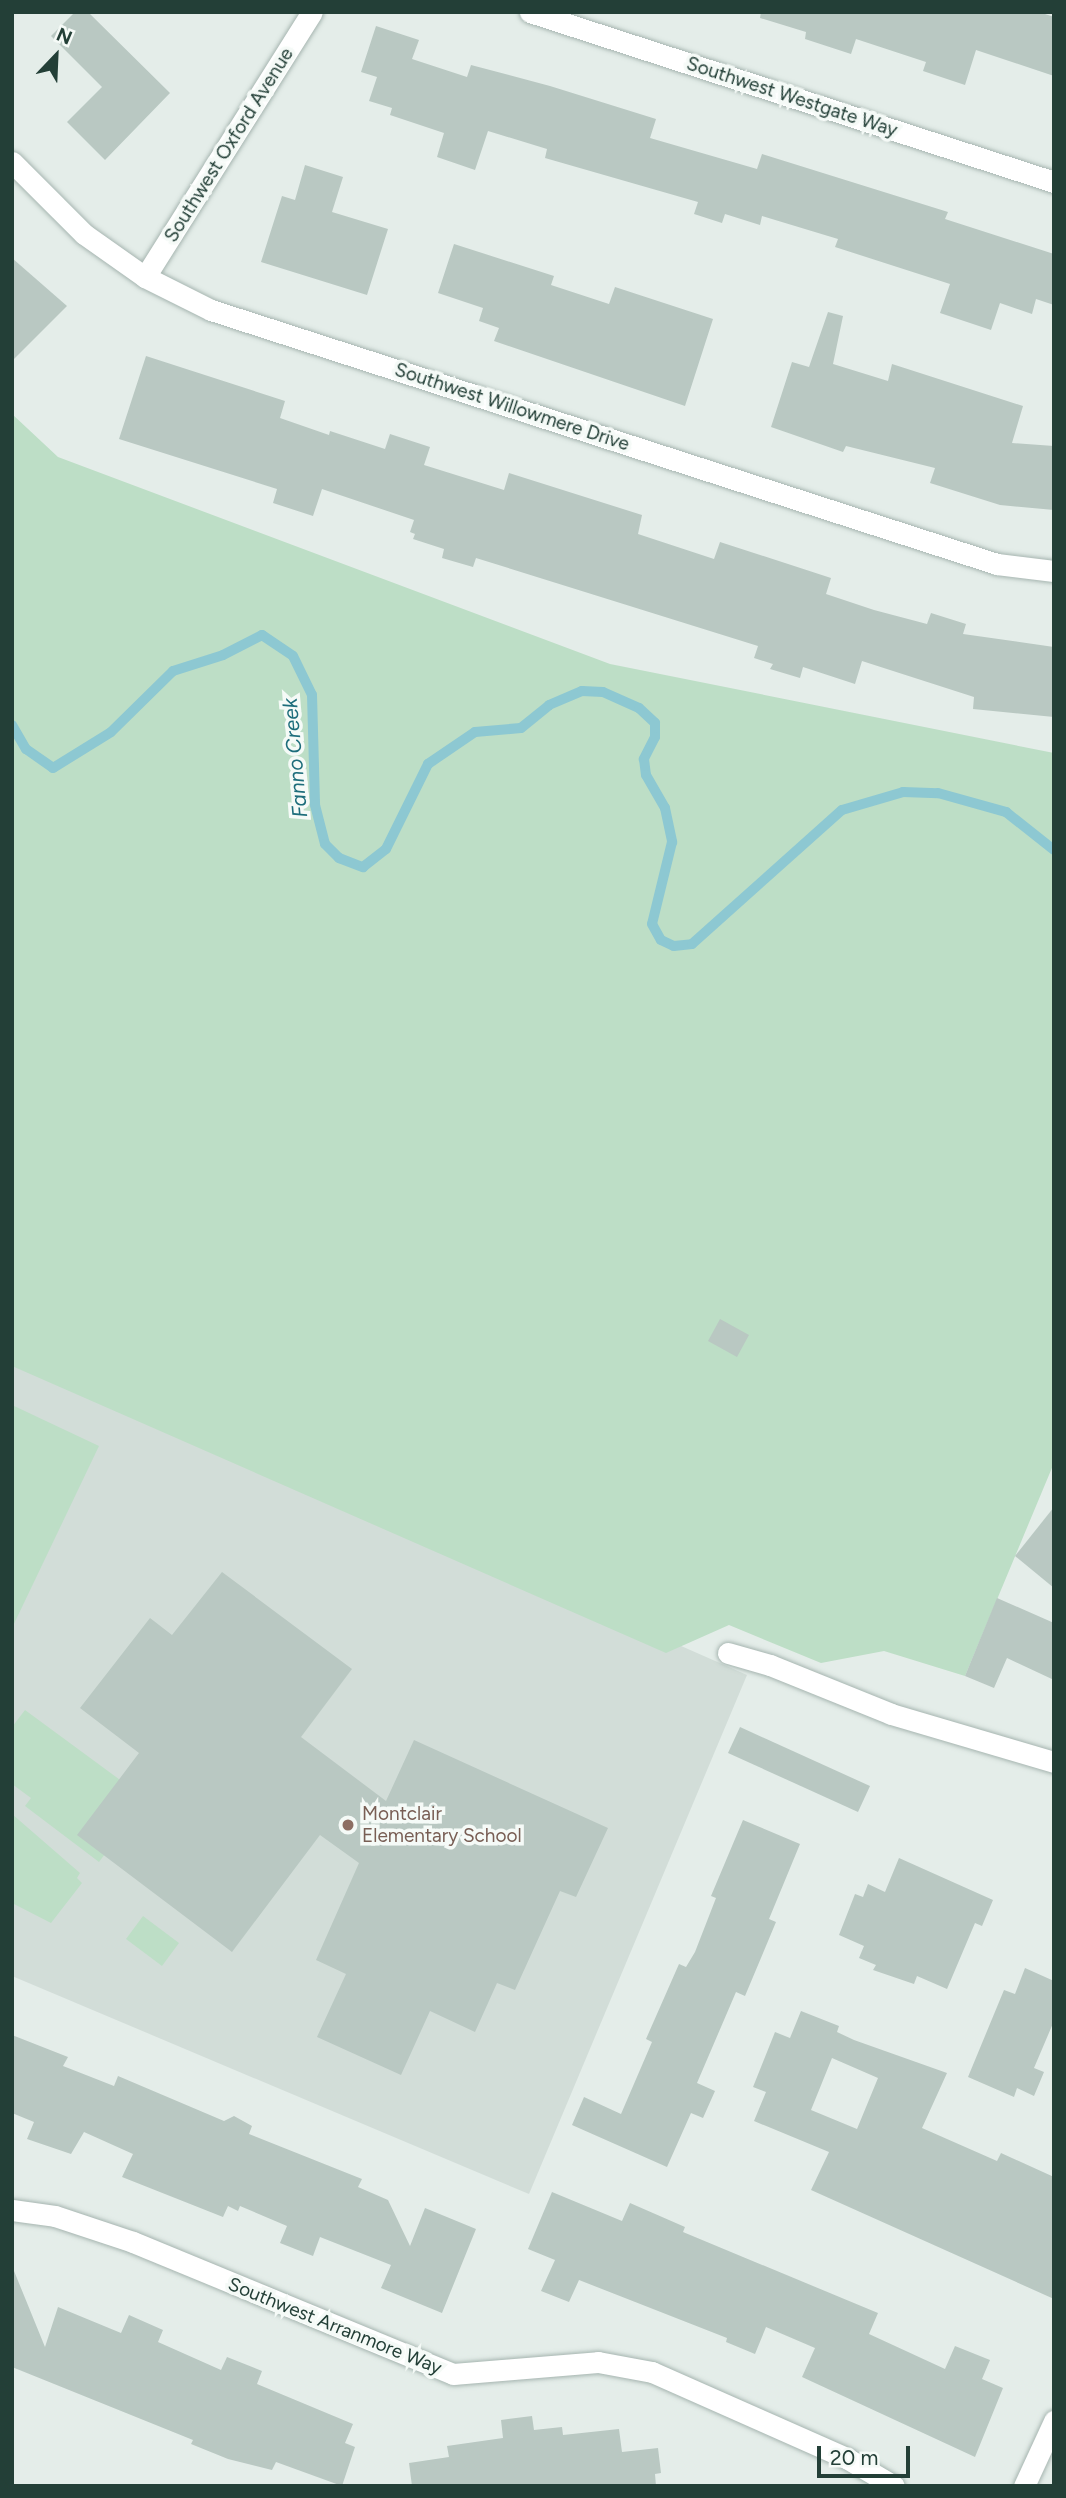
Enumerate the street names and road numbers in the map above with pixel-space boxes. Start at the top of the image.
street label: Southwest Oxford Avenue [160,44,298,246]
street label: Southwest Westgate Way [684,52,900,142]
street label: Southwest Willowmere Drive [392,358,632,456]
street label: Southwest Arranmore Way [225,2273,445,2379]

